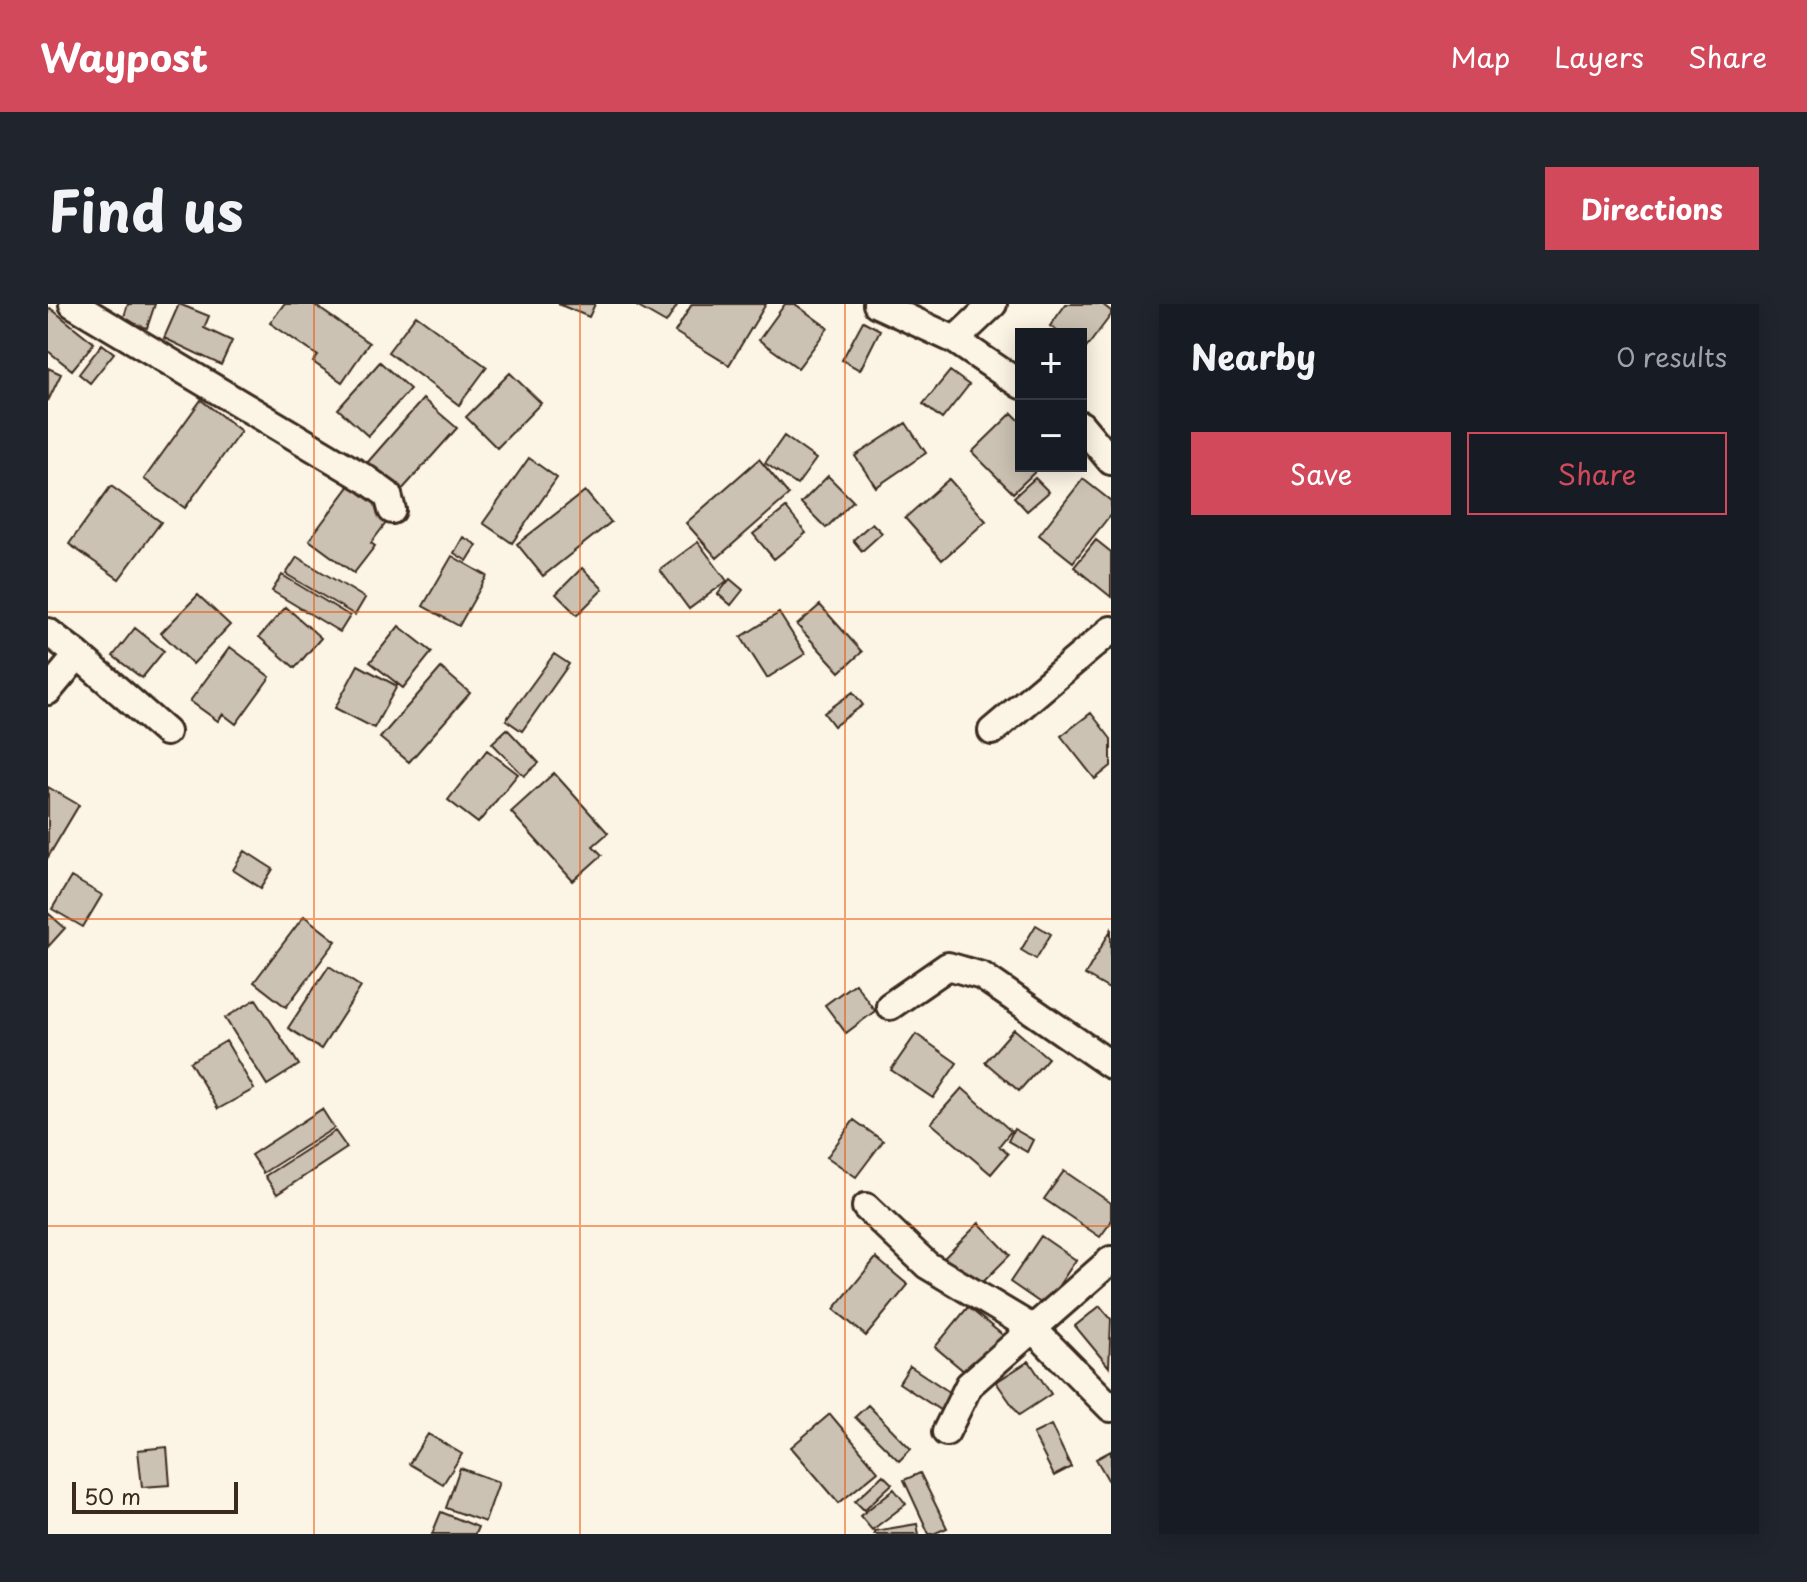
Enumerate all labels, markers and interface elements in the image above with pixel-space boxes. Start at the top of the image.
text: Waypost [40,28,208,85]
text: Map [1450,35,1510,78]
text: Layers [1554,35,1644,78]
text: Share [1688,35,1767,78]
text: Find us [48,166,244,251]
button: Directions [1545,167,1759,250]
map controls [1015,328,1087,472]
button: + [1015,328,1087,400]
text: Nearby [1191,330,1316,382]
text: 0 results [1616,337,1727,376]
button: − [1015,400,1087,472]
button: Save [1191,432,1451,515]
button: Share [1467,432,1727,515]
scale bar [72,1478,238,1514]
text: 50 m [84,1479,141,1512]

